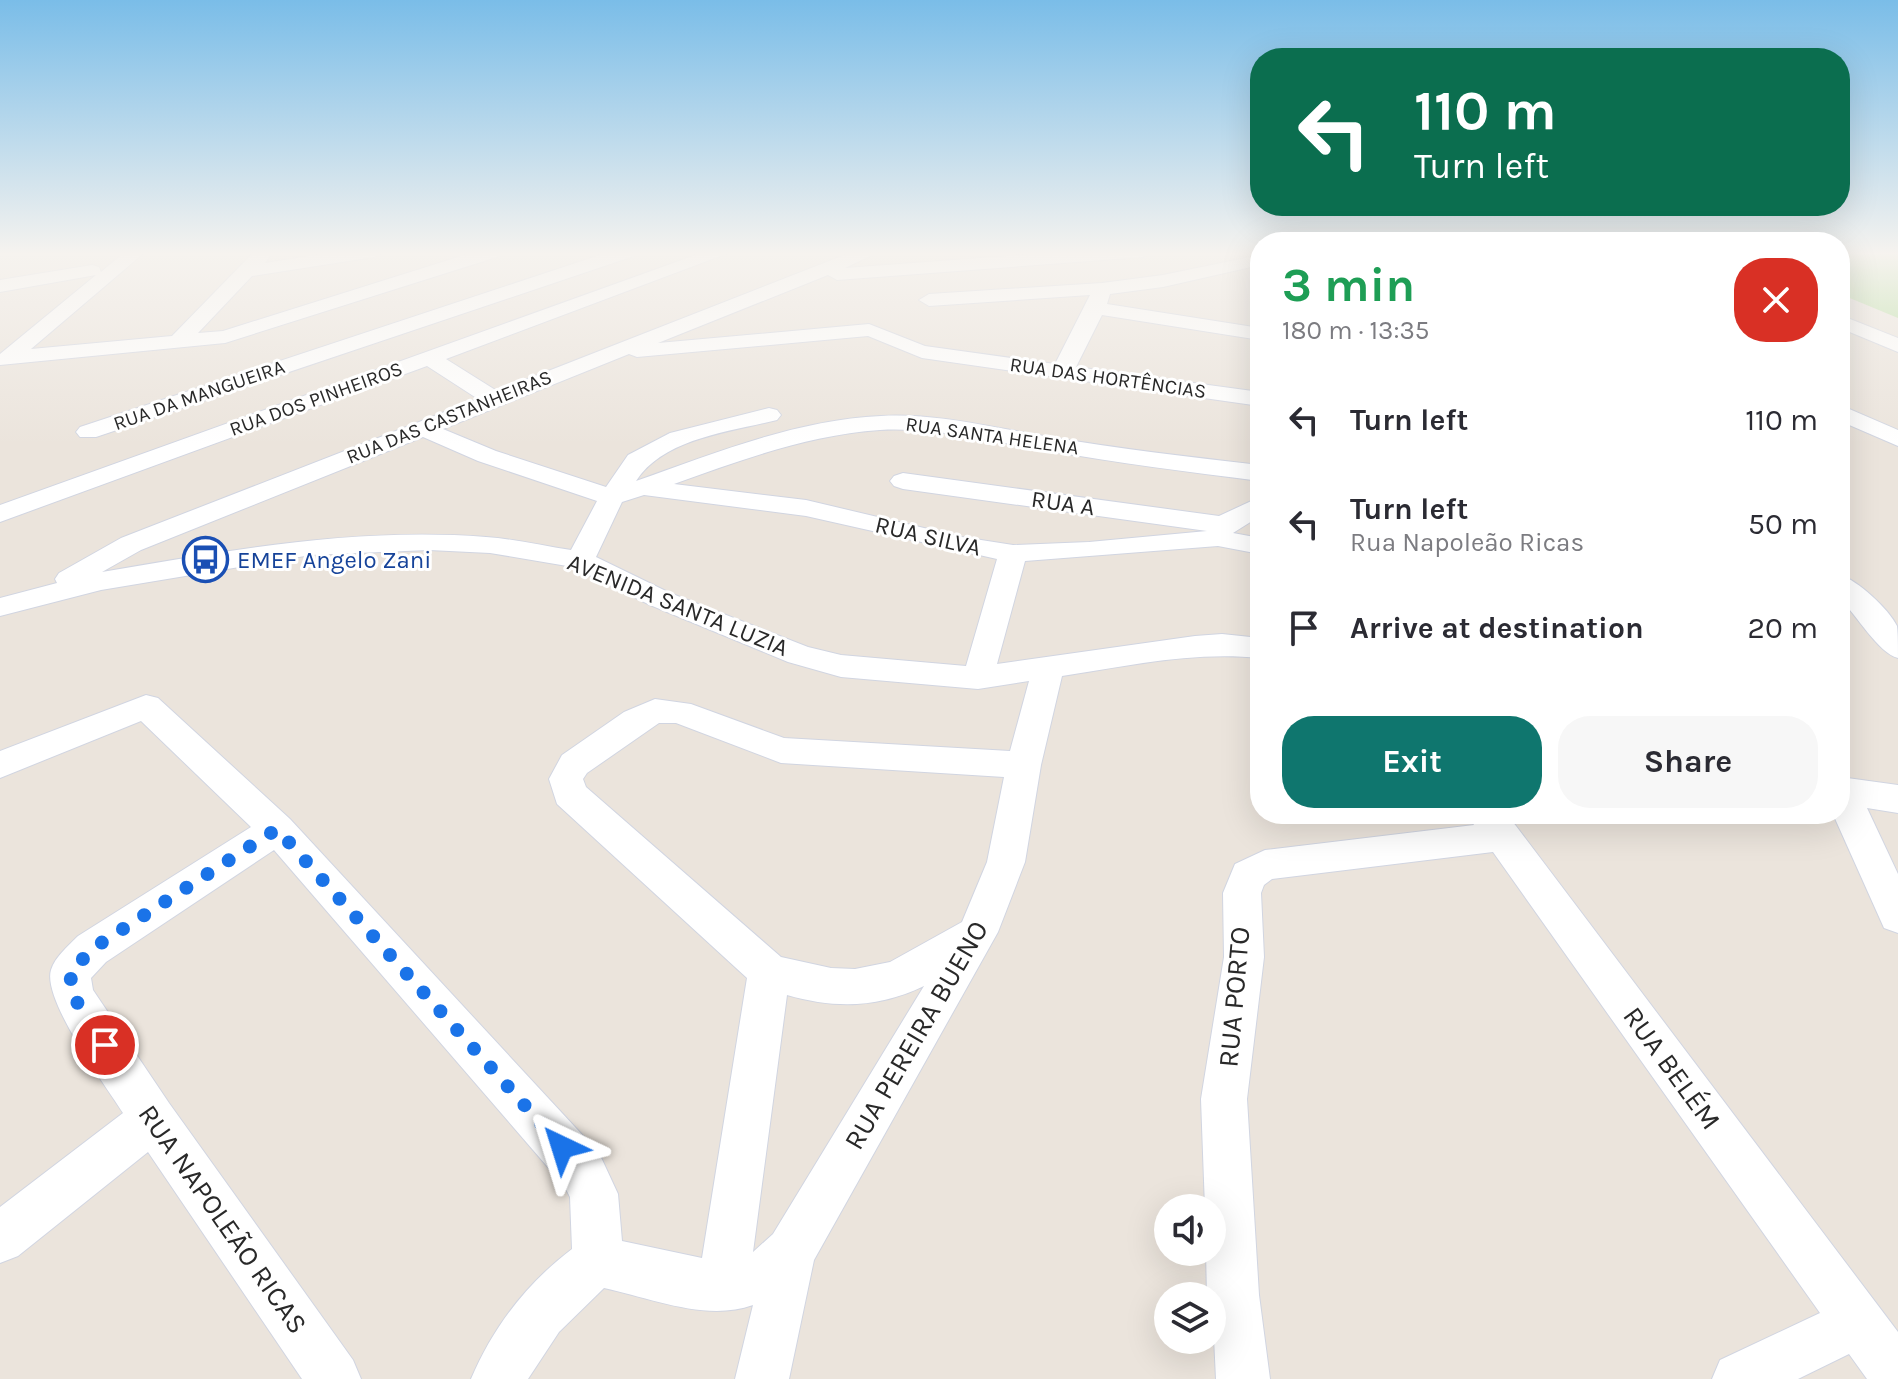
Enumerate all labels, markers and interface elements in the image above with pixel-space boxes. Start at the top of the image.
text: 110 m [1414,78,1557,143]
icon: left [1282,80,1386,184]
text: Turn left [1414,145,1549,187]
text: 3 min [1282,257,1415,313]
button: close [1734,258,1818,342]
text: 180 m · 13:35 [1282,315,1429,346]
street label: RUA DAS HORTÊNCIAS [1008,353,1208,403]
street label: RUA DA MANGUEIRA [110,355,288,435]
street label: RUA DOS PINHEIROS [226,357,406,441]
street label: RUA DAS CASTANHEIRAS [343,365,555,469]
icon: left [1282,398,1326,442]
text: Turn left [1350,402,1468,438]
text: 110 m [1745,402,1818,438]
street label: RUA SANTA HELENA [904,412,1080,460]
street label: RUA A [1030,485,1097,521]
text: Turn left [1350,491,1468,527]
icon: left [1282,502,1326,546]
text: 50 m [1748,506,1818,542]
street label: RUA SILVA [872,510,984,562]
text: Rua Napoleão Ricas [1350,527,1584,558]
bus stop icon: EMEF Angelo Zani [182,536,230,584]
place label: EMEF Angelo Zani [237,546,431,574]
street label: AVENIDA SANTA LUZIA [564,548,793,662]
icon: arrive [1282,606,1326,650]
text: Arrive at destination [1350,610,1644,646]
text: 20 m [1748,610,1818,646]
button: Exit [1282,716,1542,808]
button: Share [1558,716,1818,808]
street label: RUA PEREIRA BUENO [837,915,995,1155]
street label: RUA PORTO [1211,925,1257,1069]
street label: RUA BELÉM [1616,1000,1728,1136]
pin [71,1011,139,1079]
icon: arrive [83,1023,127,1067]
street label: RUA NAPOLEÃO RICAS [132,1098,314,1340]
position arrow [520,1105,604,1189]
map controls [1154,1194,1226,1354]
button: sound [1154,1194,1226,1266]
button: layers [1154,1282,1226,1354]

